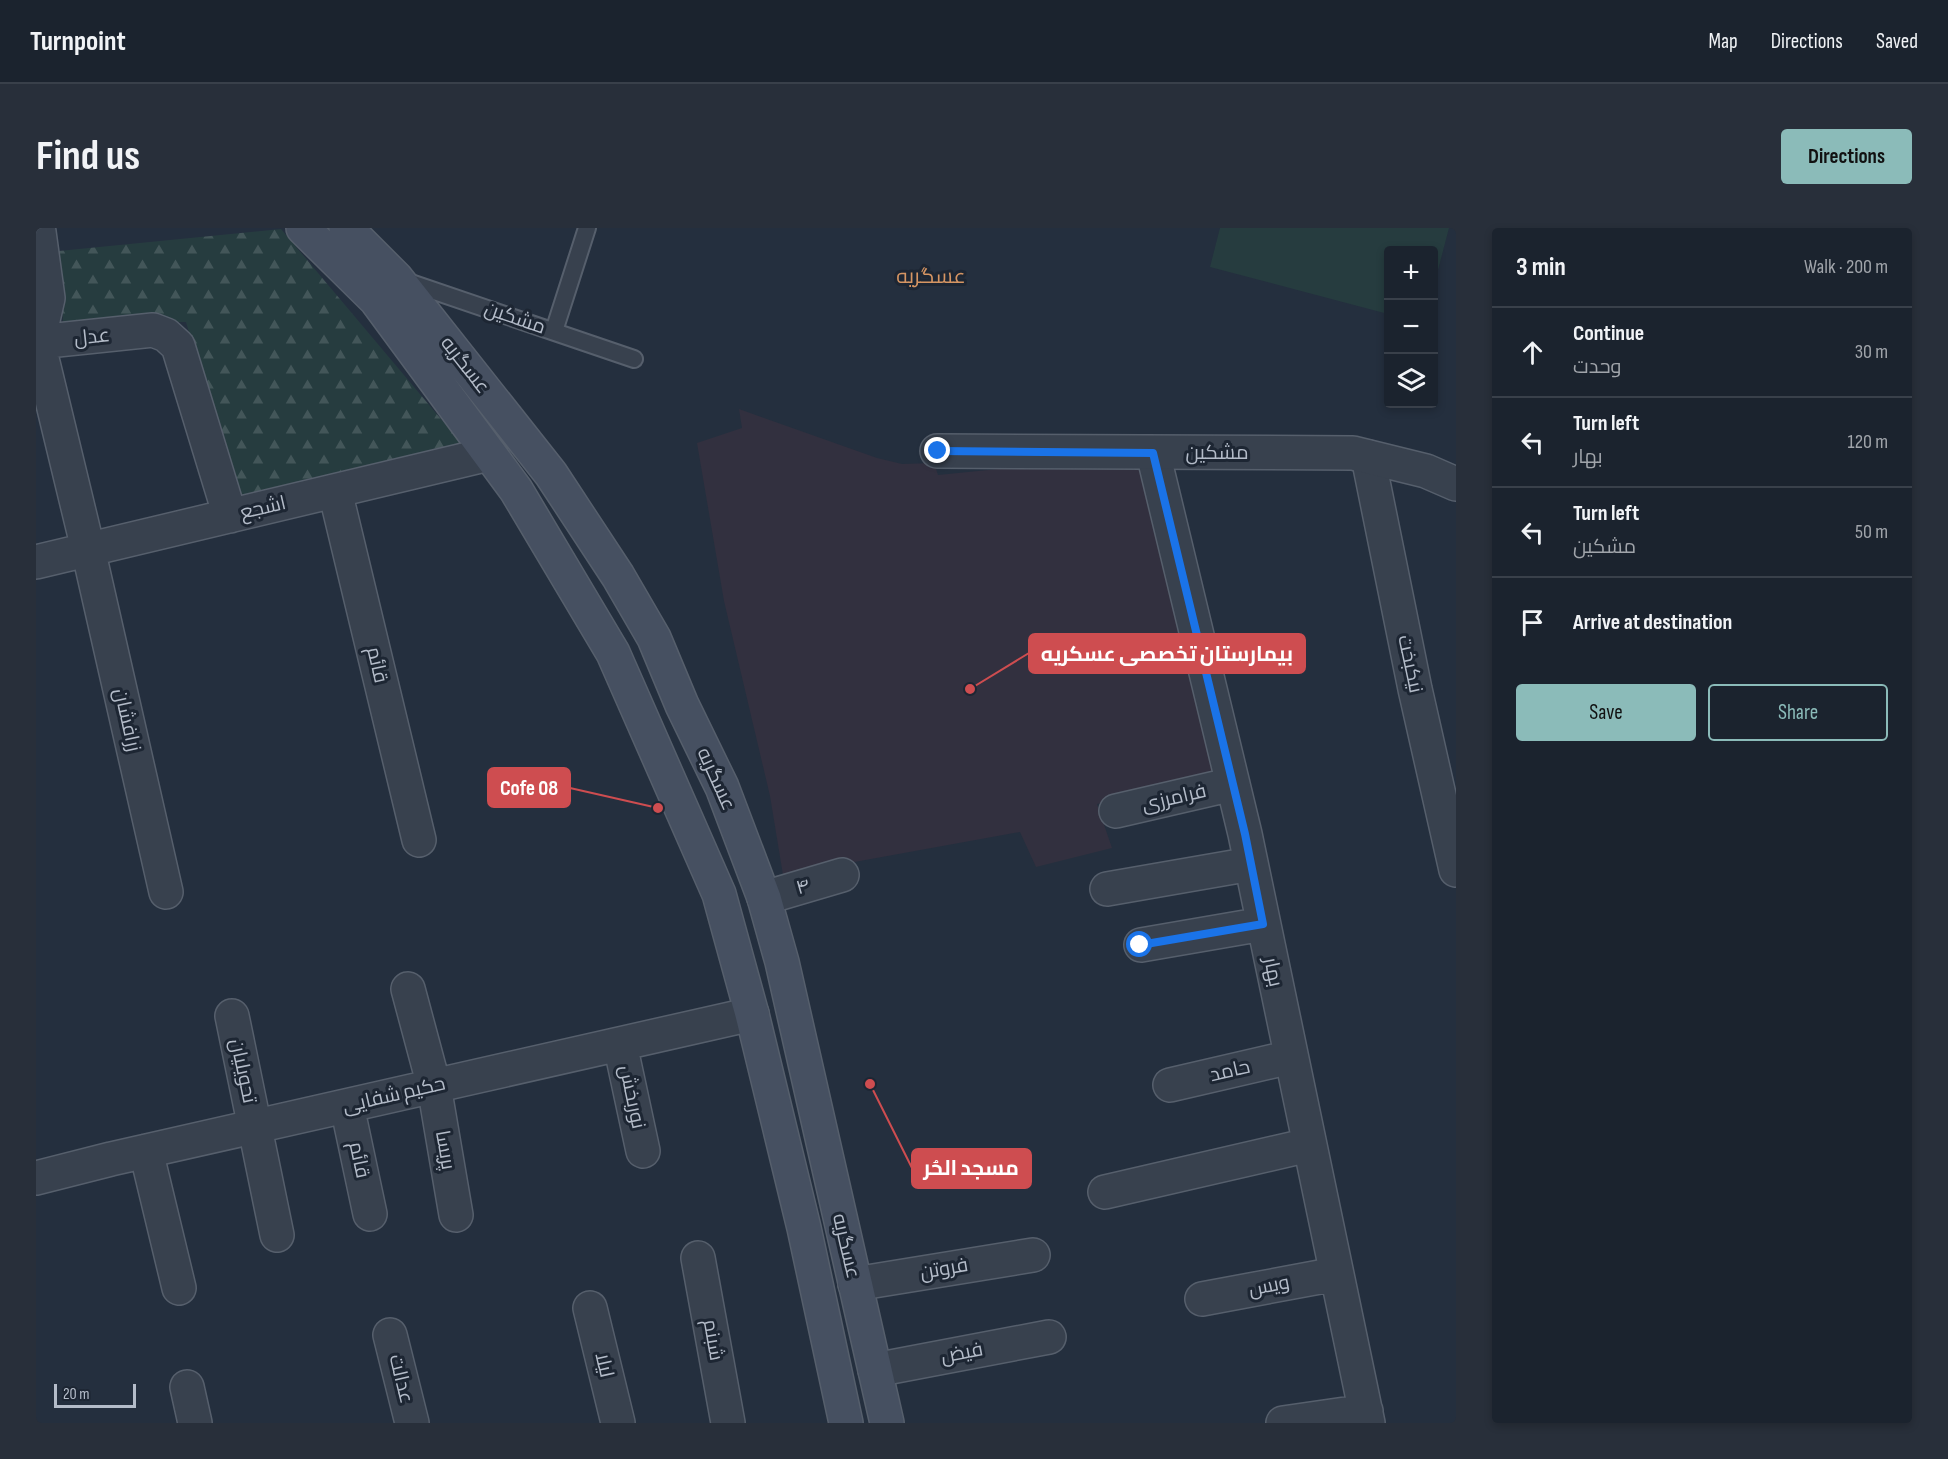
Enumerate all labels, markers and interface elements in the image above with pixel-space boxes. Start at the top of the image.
text: Turnpoint [30,25,126,58]
text: Map [1708,29,1738,54]
text: Directions [1771,29,1843,54]
text: Saved [1876,29,1918,54]
button: Directions [1781,129,1912,184]
text: Find us [36,131,140,182]
map controls [1384,246,1438,408]
button: + [1384,246,1438,300]
text: 3 min [1516,252,1566,283]
text: Walk · 200 m [1804,255,1888,279]
district label: عسگریه [896,264,966,289]
street label: مشکین [481,296,549,340]
button: − [1384,300,1438,354]
text: Continue [1573,320,1644,347]
street label: عدل [73,323,111,351]
street label: عسگریه [435,332,495,398]
icon: ahead [1516,336,1549,369]
text: 30 m [1855,340,1888,364]
button: layers [1384,354,1438,408]
text: وحدت [1573,355,1622,379]
text: Turn left [1573,410,1639,437]
icon: left [1516,426,1549,459]
text: 120 m [1848,430,1888,454]
route end [924,437,950,463]
street label: مشکین [1185,441,1249,465]
text: بهار [1573,445,1603,469]
street label: اشجع [238,491,289,526]
text: Turn left [1573,500,1639,527]
icon: left [1516,516,1549,549]
text: 50 m [1855,520,1888,544]
text: مشکین [1573,535,1636,559]
icon: arrive [1516,606,1549,639]
text: Arrive at destination [1573,609,1732,636]
street label: نیکبخت [1392,633,1428,695]
callout: بیمارستان تخصصی عسکریه [1029,634,1305,673]
text: بیمارستان تخصصی عسکریه [1041,642,1293,667]
street label: قائم [360,644,393,686]
button: Save [1516,684,1696,741]
button: Share [1708,684,1888,741]
street label: زرافشان [108,686,146,754]
street label: عسگریه [692,744,740,814]
callout: Cofe 08 [488,768,570,807]
text: Cofe 08 [500,776,558,801]
street label: فرامرزی [1139,779,1209,817]
street label: ۴ [793,874,813,900]
route start [1126,931,1152,957]
street label: بهار [1258,954,1288,989]
street label: تحویلیان [224,1036,262,1106]
street label: حامد [1208,1055,1252,1087]
street label: نوربخش [614,1063,650,1131]
street label: حکیم شفایی [340,1072,448,1119]
street label: پریسا [430,1128,460,1172]
street label: قائم [342,1140,375,1181]
callout: مسجد الحُر [912,1149,1031,1188]
text: مسجد الحُر [922,1156,1019,1181]
street label: عسگریه [827,1211,865,1281]
street label: فروتن [918,1253,970,1285]
street label: ویس [1246,1270,1292,1302]
street label: شبنم [697,1317,728,1363]
street label: فیض [939,1337,985,1369]
street label: لیلا [590,1350,618,1380]
street label: عدالت [383,1352,419,1406]
scale bar [54,1381,136,1408]
text: 20 m [63,1385,90,1404]

